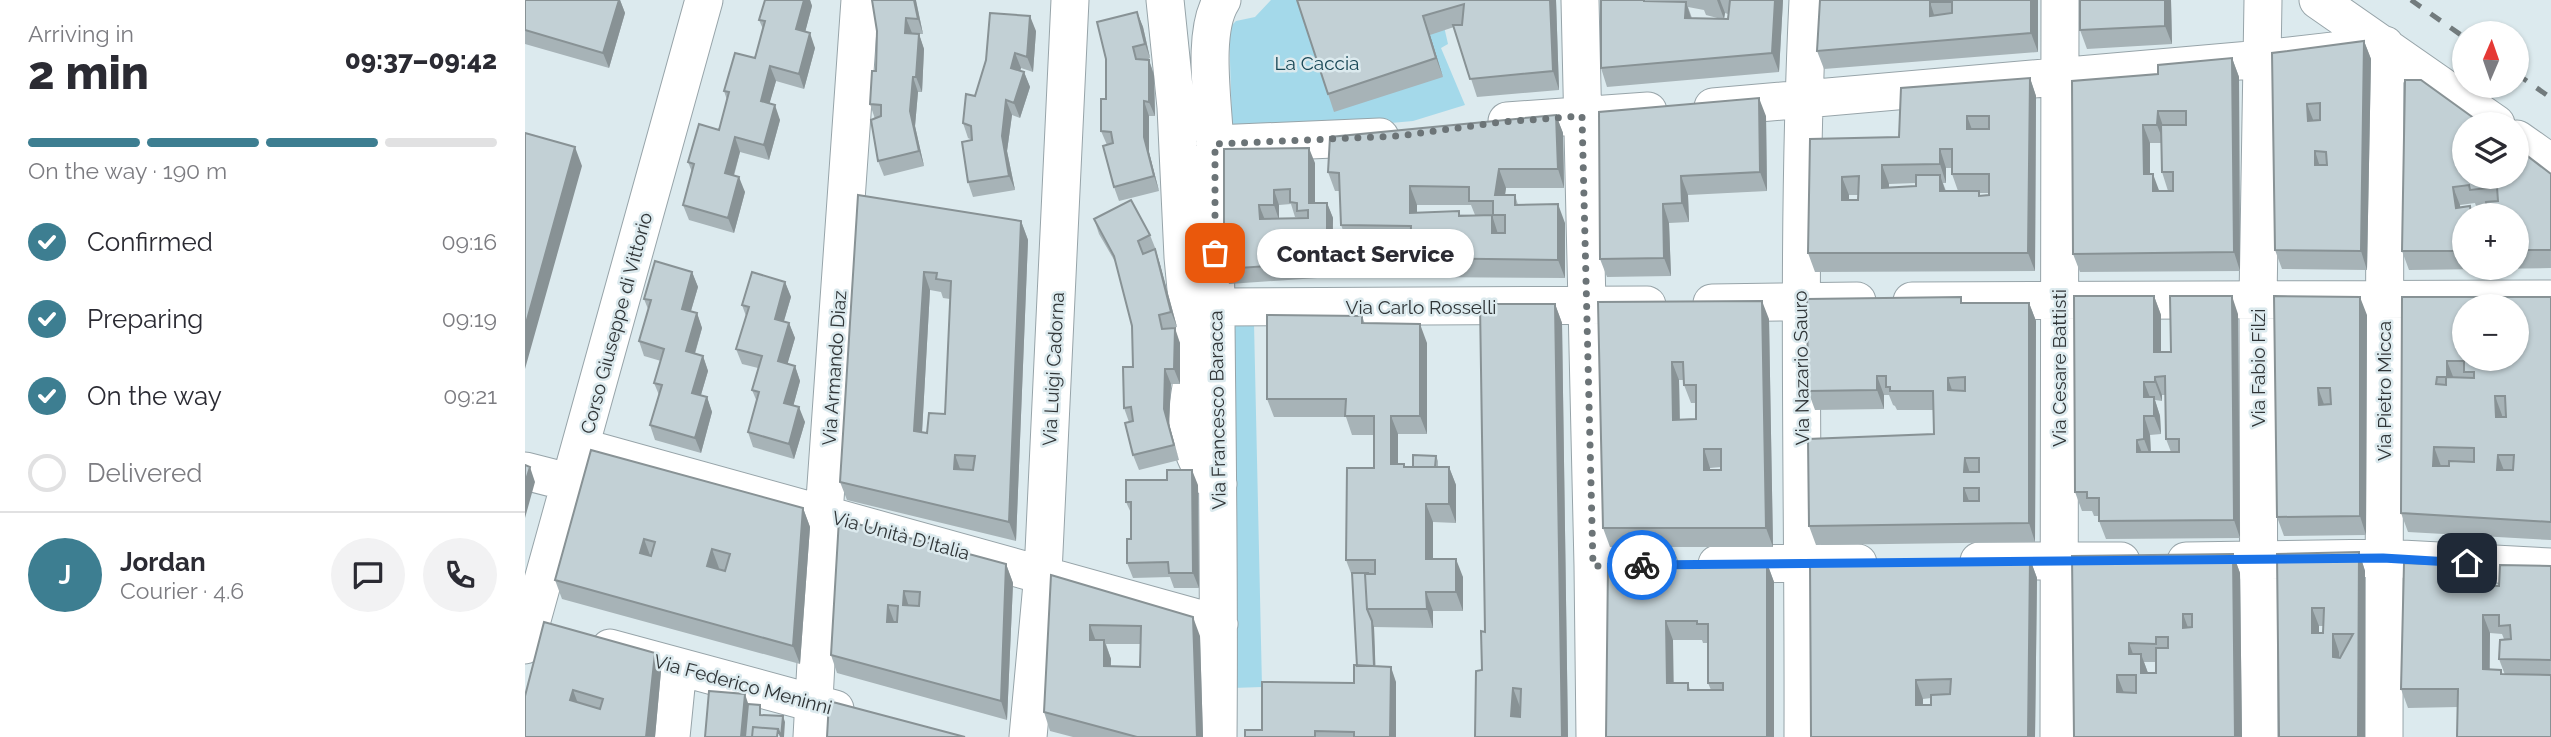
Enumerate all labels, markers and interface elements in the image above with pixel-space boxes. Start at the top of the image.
text: Arriving in [28,20,134,47]
north arrow [2452,21,2529,98]
map controls [2452,21,2529,371]
text: 09:37–09:42 [345,45,497,75]
text: 2 min [28,46,149,100]
park label: La Caccia [1275,52,1359,74]
button: layers [2452,112,2529,189]
text: On the way · 190 m [28,157,227,184]
button: + [2452,203,2529,280]
street label: Corso Giuseppe di Vittorio [576,210,656,436]
icon: check [28,223,66,261]
pin [1185,223,1245,283]
text: Confirmed [87,227,213,257]
text: 09:16 [441,228,497,255]
callout: Contact Service [1257,229,1474,278]
icon: bag [1196,234,1234,272]
text: Contact Service [1277,240,1454,267]
street label: Via Cesare Battisti [2048,289,2070,447]
street label: Via Armando Diaz [818,290,850,446]
street label: Via Nazario Sauro [1789,290,1813,446]
street label: Via Luigi Cadorna [1038,291,1068,447]
button: − [2452,294,2529,371]
street label: Via Carlo Rosselli [1345,296,1497,318]
icon: check [28,300,66,338]
text: Preparing [87,304,203,334]
text: 09:19 [442,305,497,332]
street label: Via Fabio Filzi [2247,309,2269,427]
street label: Via Francesco Baracca [1204,310,1230,510]
street label: Via Pietro Micca [2373,321,2395,461]
icon: check [28,377,66,415]
text: On the way [87,381,222,411]
text: 09:21 [443,382,497,409]
text: Delivered [87,458,202,488]
street label: Via Unità D'Italia [830,506,972,564]
courier [1607,530,1677,600]
pin [2437,533,2497,593]
button: chat [331,538,405,612]
button: phone [423,538,497,612]
icon: home [2448,544,2486,582]
icon: bike [1623,546,1661,584]
text: Jordan [120,547,206,577]
text: J [59,560,71,590]
text: Courier · 4.6 [120,577,244,604]
street label: Via Federico Meninni [652,650,834,718]

